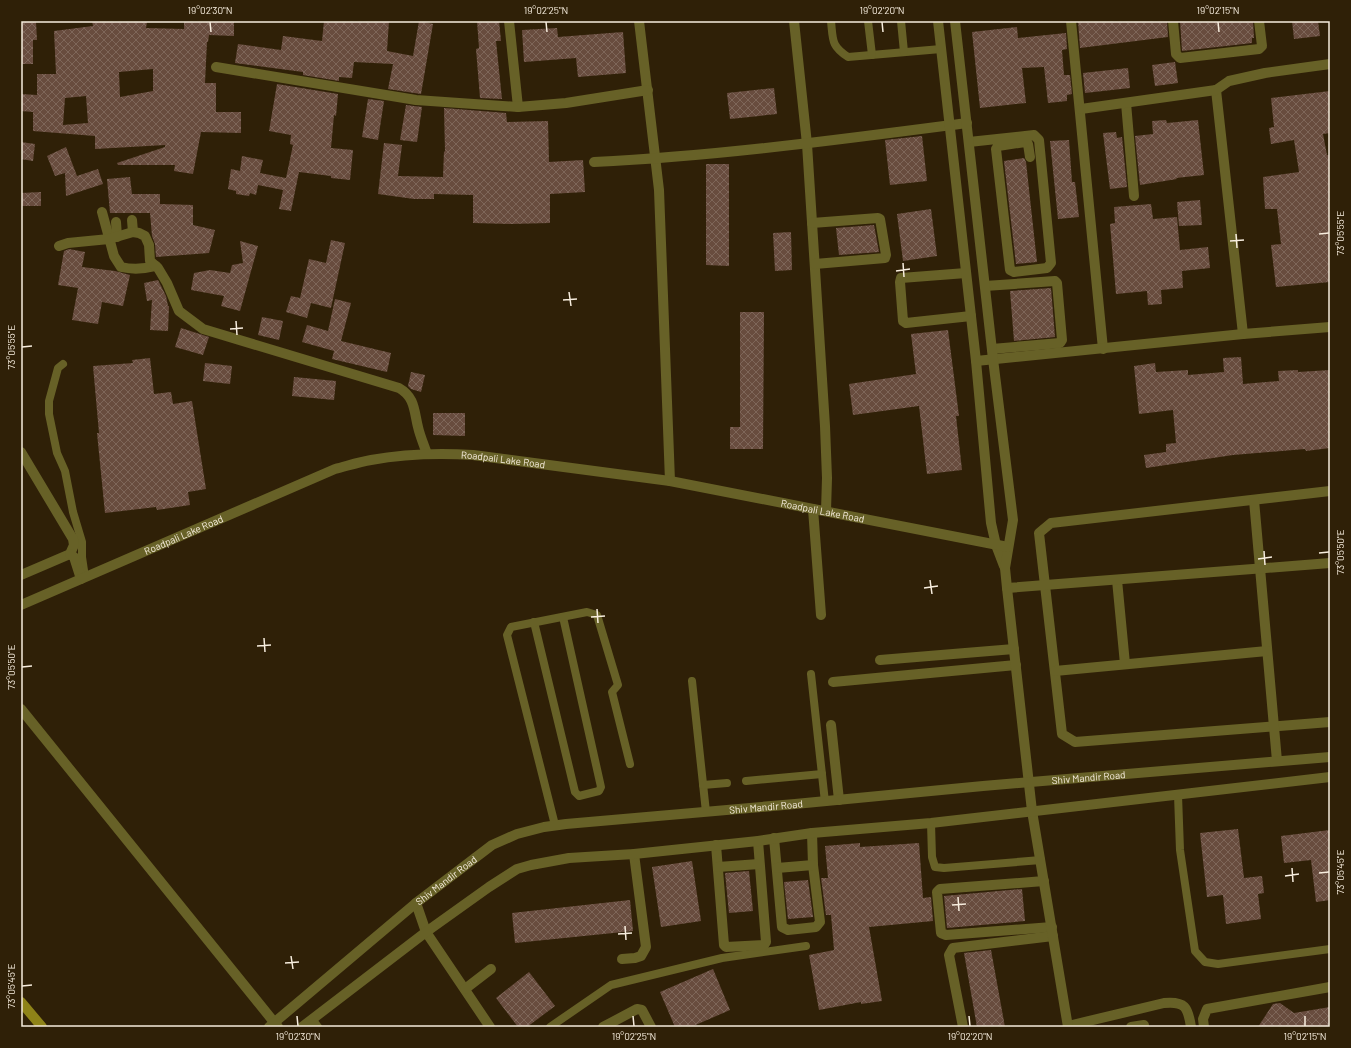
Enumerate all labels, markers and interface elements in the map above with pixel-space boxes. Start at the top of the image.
text: 19°02'30"N [187,4,233,16]
text: 19°02'25"N [524,4,568,16]
text: 19°02'20"N [859,4,905,16]
text: 19°02'15"N [1197,4,1239,16]
text: 73°05'55"E [1334,211,1346,255]
text: 73°05'55"E [5,325,17,369]
street label: Roadpali Lake Road [461,448,546,470]
street label: Roadpali Lake Road [780,497,866,525]
street label: Roadpali Lake Road [142,512,225,557]
text: 73°05'50"E [1334,529,1346,575]
text: 73°05'50"E [5,644,17,690]
street label: Shiv Mandir Road [1051,768,1126,786]
street label: Shiv Mandir Road [729,797,803,816]
text: 73°05'45"E [1334,849,1346,895]
street label: Shiv Mandir Road [413,853,479,907]
text: 73°05'45"E [5,963,17,1009]
text: 19°02'30"N [275,1030,321,1042]
text: 19°02'25"N [612,1030,656,1042]
text: 19°02'20"N [947,1030,993,1042]
text: 19°02'15"N [1284,1030,1326,1042]

